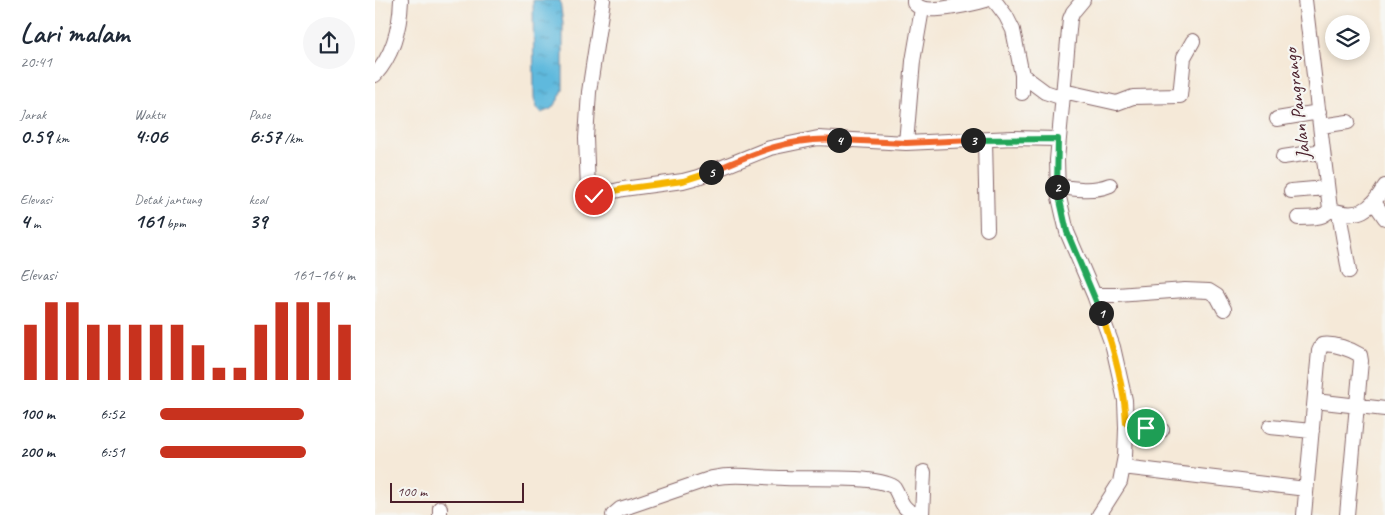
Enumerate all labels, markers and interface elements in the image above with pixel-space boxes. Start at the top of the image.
text: Lari malam [20,15,129,50]
map controls [1325,15,1370,60]
button: layers [1325,15,1370,60]
button: share [303,17,355,69]
street label: Jalan Pangrango [1278,45,1316,162]
text: 20:41 [20,52,52,72]
text: Jarak [20,106,46,123]
text: Waktu [134,106,165,123]
text: Pace [249,106,270,123]
text: 0.59 [20,123,52,149]
text: 4:06 [134,123,167,149]
text: 6:57 [249,123,281,149]
pin: 4 [827,128,851,152]
pin: 3 [961,128,985,152]
text: km [52,130,69,147]
text: /km [281,130,303,147]
text: 4 [836,132,843,149]
text: 3 [970,132,977,149]
pin: 5 [699,160,723,184]
text: 5 [708,164,715,181]
pin: 2 [1045,174,1069,200]
pin [573,175,615,217]
text: 2 [1054,179,1061,196]
icon: check [580,182,608,210]
text: Elevasi [20,191,52,208]
text: Detak jantung [134,191,202,208]
text: kcal [249,191,267,208]
text: 4 [20,208,29,234]
text: 161 [134,208,163,234]
text: 39 [249,208,267,234]
text: m [29,215,41,232]
text: bpm [163,215,186,232]
text: Elevasi [20,265,57,285]
text: 161–164 m [292,265,355,285]
pin: 1 [1089,300,1113,326]
text: 1 [1098,305,1105,322]
text: 100 m [20,404,55,424]
text: 6:52 [100,404,125,424]
pin [1125,407,1167,449]
icon: arrive [1132,414,1160,442]
text: 200 m [20,442,55,462]
text: 6:51 [100,442,125,462]
scale bar [390,480,524,503]
text: 100 m [397,483,427,500]

